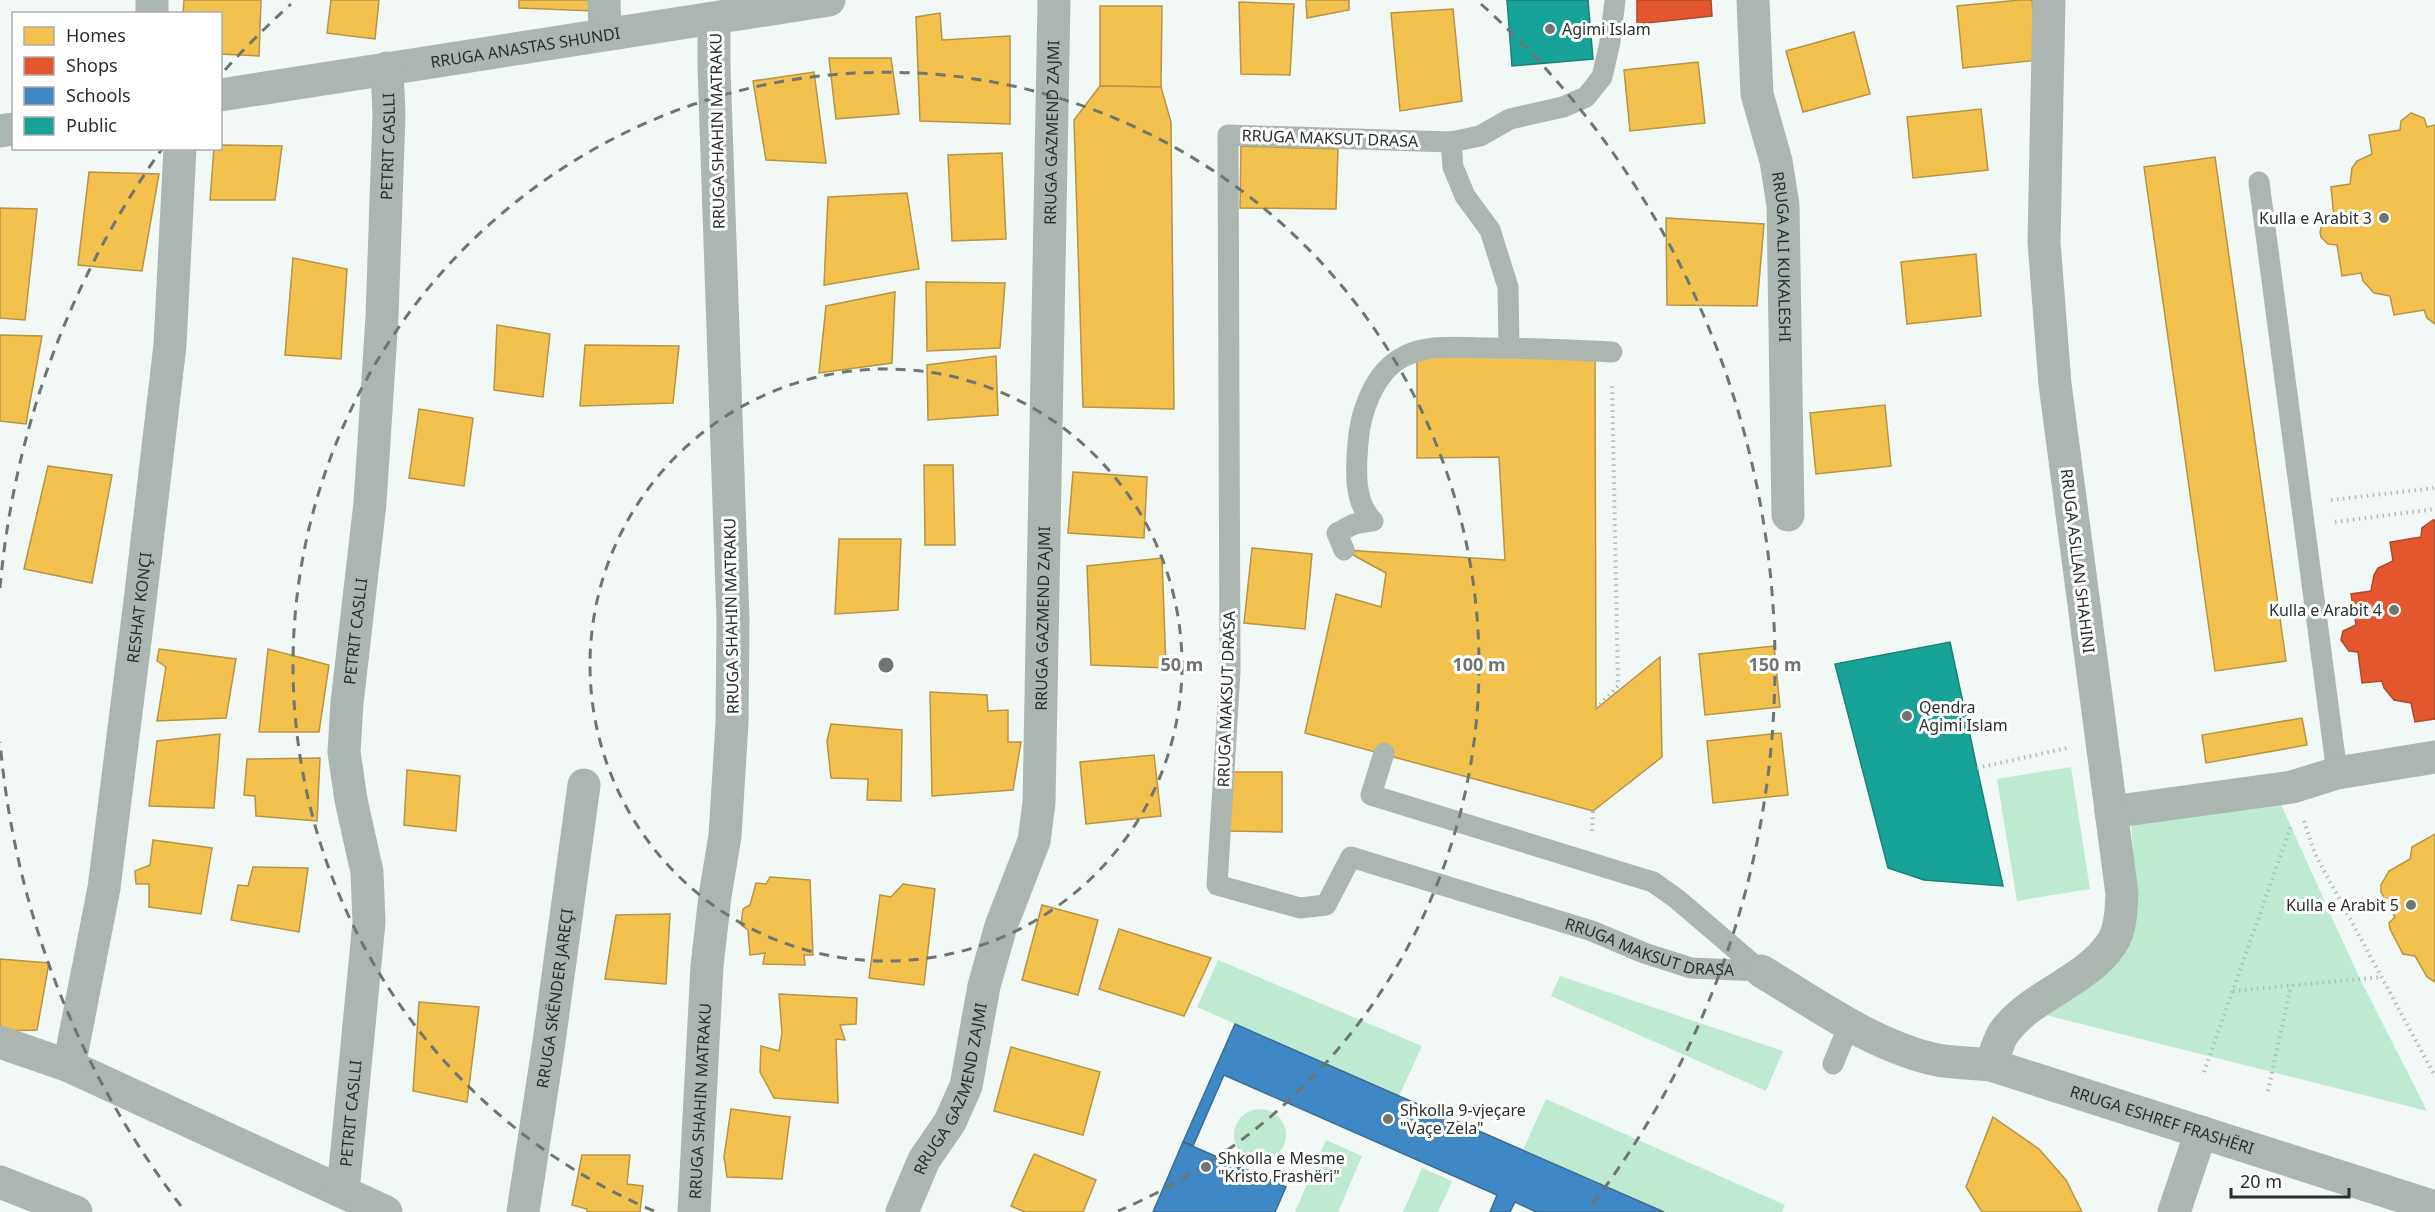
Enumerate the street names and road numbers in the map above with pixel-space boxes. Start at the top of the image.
street label: RRUGA ANASTAS SHUNDI [429,22,622,73]
street label: RRUGA SHAHIN MATRAKU [704,33,730,229]
street label: RRUGA GAZMEND ZAJMI [1039,40,1064,225]
street label: PETRIT CASLLI [375,92,400,200]
street label: RRUGA MAKSUT DRASA [1241,124,1419,152]
street label: RRUGA ALI KUKALESHI [1767,170,1796,342]
street label: RRUGA ASLLAN SHAHINI [2056,468,2100,654]
street label: RRUGA SHAHIN MATRAKU [718,518,744,714]
street label: RRUGA GAZMEND ZAJMI [1030,526,1055,711]
street label: RESHAT KONÇI [121,551,157,664]
street label: PETRIT CASLLI [338,577,372,686]
street label: RRUGA MAKSUT DRASA [1212,610,1240,788]
street label: RRUGA SKËNDER JAREÇI [531,907,578,1090]
street label: RRUGA MAKSUT DRASA [1562,912,1735,981]
street label: RRUGA GAZMEND ZAJMI [908,1001,992,1178]
street label: RRUGA SHAHIN MATRAKU [684,1002,716,1200]
street label: PETRIT CASLLI [334,1059,367,1168]
street label: RRUGA ESHREF FRASHËRI [2067,1080,2257,1159]

